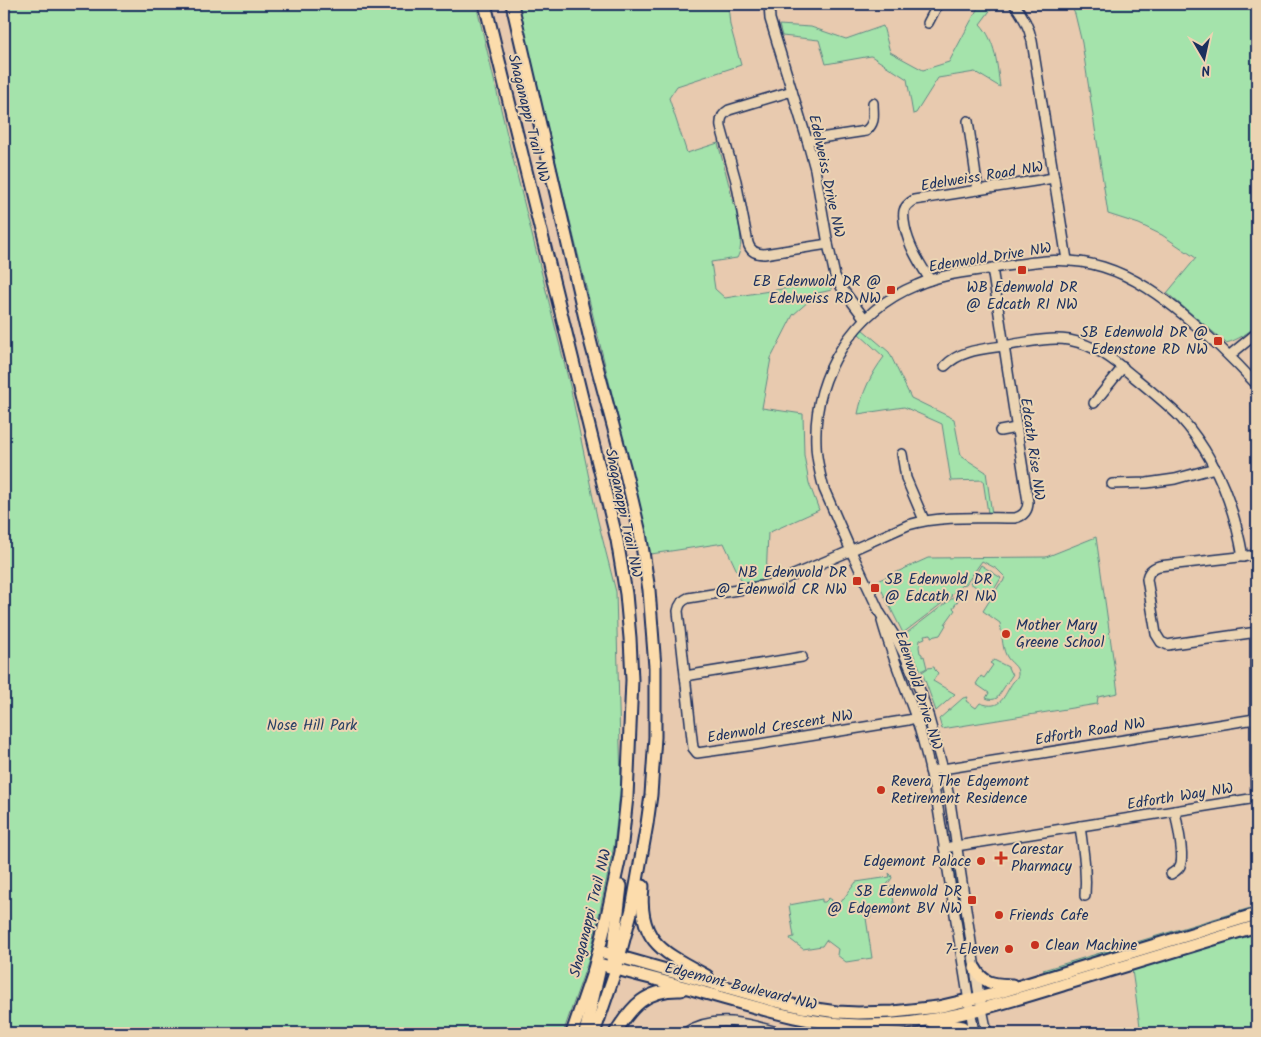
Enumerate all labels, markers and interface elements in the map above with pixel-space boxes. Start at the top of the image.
north arrow [1178,32,1228,82]
street label: Shaganappi Trail NW [501,52,556,185]
text: N [1200,58,1212,81]
street label: Edelweiss Drive NW [801,113,851,240]
street label: Edelweiss Road NW [919,155,1045,199]
street label: Edenwold Drive NW [927,236,1054,280]
marker: WB Edenwold DR @ Edcath RI NW [1016,264,1028,276]
place label: EB Edenwold DR @ Edelweiss RD NW [753,270,881,311]
place label: WB Edenwold DR @ Edcath RI NW [966,276,1078,317]
marker: EB Edenwold DR @ Edelweiss RD NW [885,284,897,296]
place label: SB Edenwold DR @ Edenstone RD NW [1080,321,1208,362]
marker: SB Edenwold DR @ Edenstone RD NW [1212,335,1224,347]
street label: Edcath Rise NW [1013,396,1051,502]
street label: Shaganappi Trail NW [598,446,648,580]
place label: NB Edenwold DR @ Edenwold CR NW [716,561,847,602]
place label: SB Edenwold DR @ Edcath RI NW [885,568,997,609]
marker: NB Edenwold DR @ Edenwold CR NW [851,575,863,587]
marker: SB Edenwold DR @ Edcath RI NW [869,582,881,594]
place label: Mother Mary Greene School [1016,614,1105,655]
street label: Edenwold Drive NW [887,628,949,753]
marker: Mother Mary Greene School [1000,628,1012,640]
street label: Edenwold Crescent NW [706,704,855,750]
street label: Edforth Road NW [1033,711,1147,753]
park label: Nose Hill Park [267,714,358,738]
place label: Revera The Edgemont Retirement Residence [891,770,1029,811]
street label: Edforth Way NW [1125,777,1235,817]
marker: Revera The Edgemont Retirement Residence [875,784,887,796]
place label: Carestar Pharmacy [1011,838,1073,879]
street label: Shaganappi Trail NW [563,846,619,980]
place label: Edgemont Palace [863,850,971,874]
marker: Carestar Pharmacy [995,852,1007,864]
marker: Edgemont Palace [975,855,987,867]
place label: SB Edenwold DR @ Edgemont BV NW [827,880,962,921]
marker: SB Edenwold DR @ Edgemont BV NW [966,894,978,906]
place label: Friends Cafe [1009,904,1089,928]
marker: Friends Cafe [993,909,1005,921]
place label: Clean Machine [1045,934,1138,958]
place label: 7-Eleven [945,938,999,962]
marker: Clean Machine [1029,939,1041,951]
marker: 7-Eleven [1003,943,1015,955]
street label: Edgemont Boulevard NW [662,956,820,1018]

